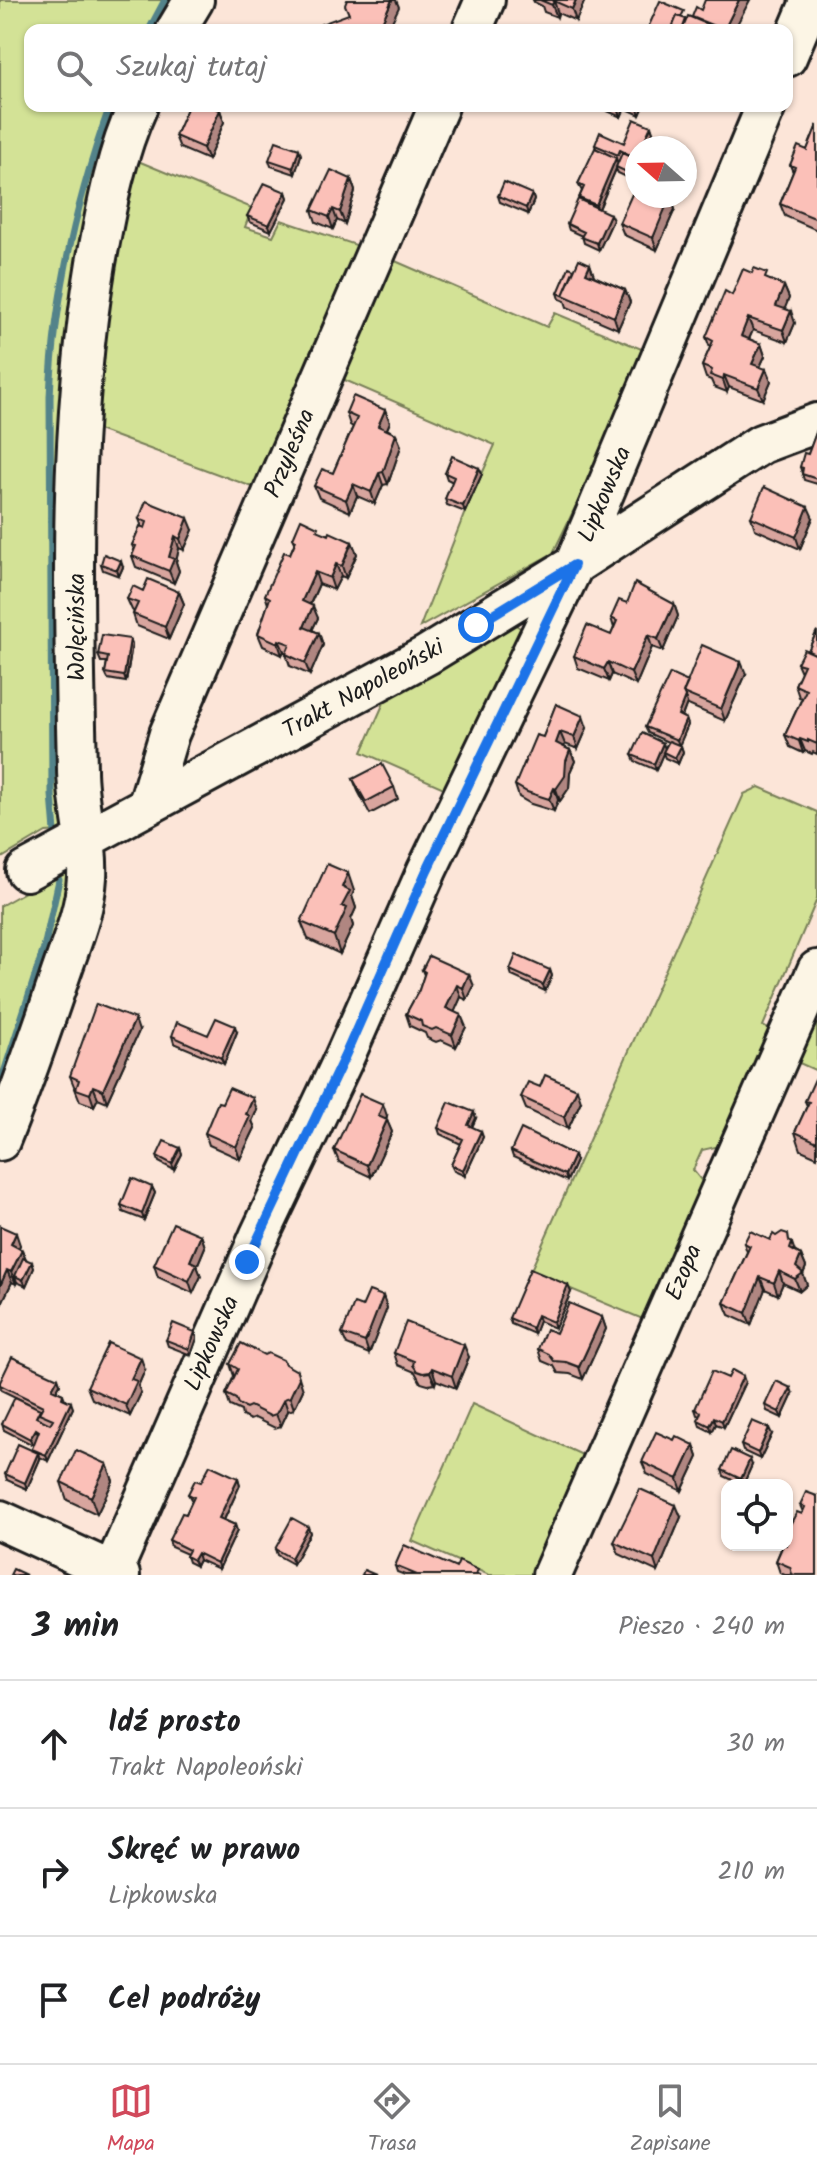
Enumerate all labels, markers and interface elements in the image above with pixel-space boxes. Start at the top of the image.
search box [24,24,793,112]
text: Szukaj tutaj [116,44,267,92]
icon: search [52,46,96,90]
north arrow [625,136,697,208]
street label: Przyleśna [254,403,327,504]
street label: Lipkowska [568,440,643,549]
street label: Wolęcińska [58,573,97,681]
route start [458,607,494,643]
street label: Trakt Napoleoński [276,628,453,750]
street label: Ezopa [655,1238,714,1307]
route end [229,1244,265,1280]
street label: Lipkowska [174,1289,251,1398]
map controls [721,1479,793,1551]
button: locate [721,1479,793,1551]
text: 3 min [32,1600,119,1654]
text: Pieszo · 240 m [618,1606,785,1648]
text: Idź prosto [108,1699,241,1747]
icon: ahead [32,1722,76,1766]
text: 30 m [726,1723,785,1765]
text: Trakt Napoleoński [108,1747,303,1789]
text: Skręć w prawo [108,1827,300,1875]
icon: right [32,1850,76,1894]
text: 210 m [718,1851,785,1893]
text: Lipkowska [108,1875,218,1917]
text: Cel podróży [108,1976,260,2024]
icon: arrive [32,1978,76,2022]
tab: Mapa [106,2079,155,2162]
tab: Trasa [368,2079,417,2162]
tab: Zapisane [630,2079,711,2162]

